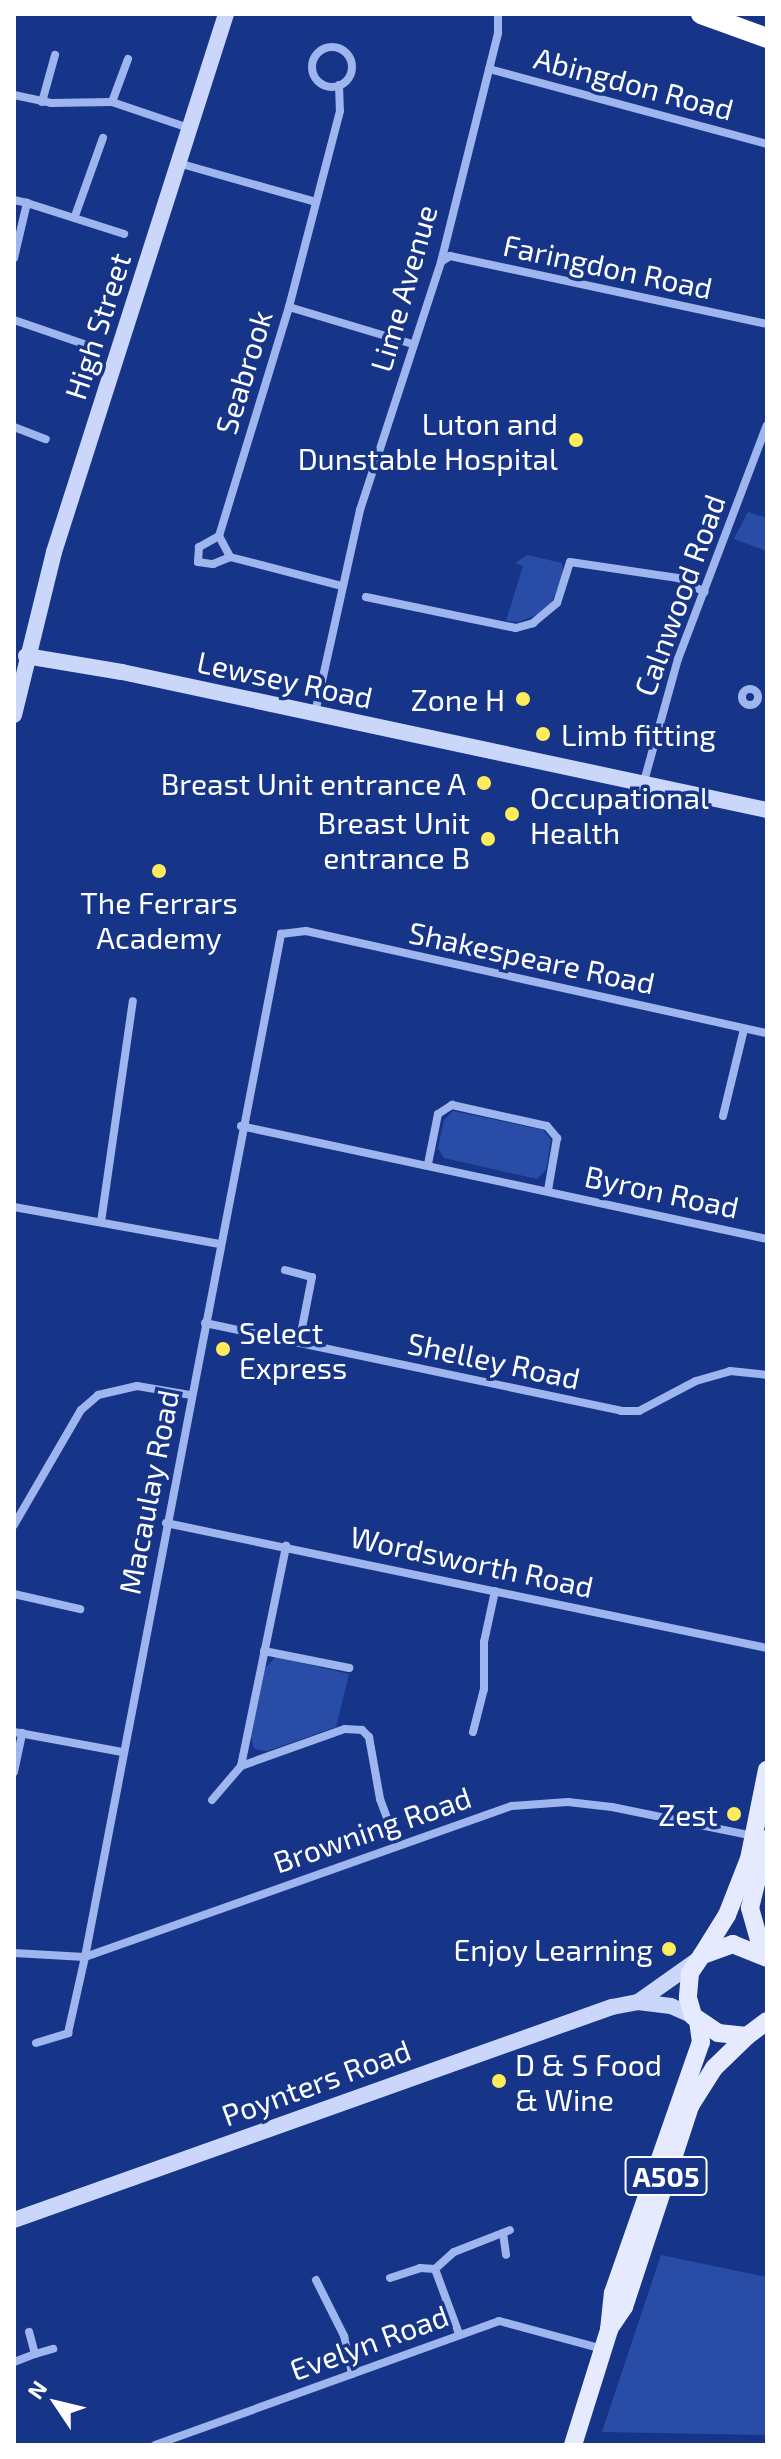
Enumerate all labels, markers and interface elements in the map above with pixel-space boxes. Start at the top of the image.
street label: Abingdon Road [530,39,738,127]
street label: Lime Avenue [362,200,444,376]
street label: Faringdon Road [500,226,716,306]
street label: High Street [56,248,138,404]
street label: Seabrook [207,306,279,438]
place label: Luton and Dunstable Hospital [298,405,558,476]
marker: Luton and Dunstable Hospital [565,429,587,451]
street label: Calnwood Road [626,489,732,701]
street label: Lewsey Road [194,643,376,715]
place label: Zone H [411,681,505,717]
marker: Zone H [512,688,534,710]
place label: Limb fitting [561,716,717,752]
marker: Limb fitting [532,723,554,745]
place label: Breast Unit entrance A [160,765,466,801]
marker: Breast Unit entrance A [473,772,495,794]
place label: Occupational Health [530,779,709,850]
marker: Occupational Health [501,803,523,825]
place label: Breast Unit entrance B [318,804,470,874]
marker: Breast Unit entrance B [477,828,499,850]
marker: The Ferrars Academy [150,862,168,880]
place label: The Ferrars Academy [80,884,238,954]
street label: Shakespeare Road [406,913,658,1001]
street label: Byron Road [582,1157,742,1225]
place label: Select Express [239,1314,347,1384]
street label: Shelley Road [404,1324,584,1396]
marker: Select Express [214,1340,232,1358]
street label: Macaulay Road [110,1386,186,1598]
street label: Wordsworth Road [347,1518,597,1604]
street label: Browning Road [268,1778,476,1880]
place label: Zest [658,1796,718,1832]
marker: Zest [725,1805,743,1823]
place label: Enjoy Learning [453,1931,653,1967]
marker: Enjoy Learning [660,1940,678,1958]
street label: Poynters Road [217,2031,415,2133]
place label: D & S Food & Wine [515,2046,662,2116]
marker: D & S Food & Wine [490,2072,508,2090]
road number: A505 [624,2152,708,2200]
street label: Evelyn Road [285,2297,453,2387]
north arrow [16,2363,96,2443]
text: N [21,2375,52,2403]

